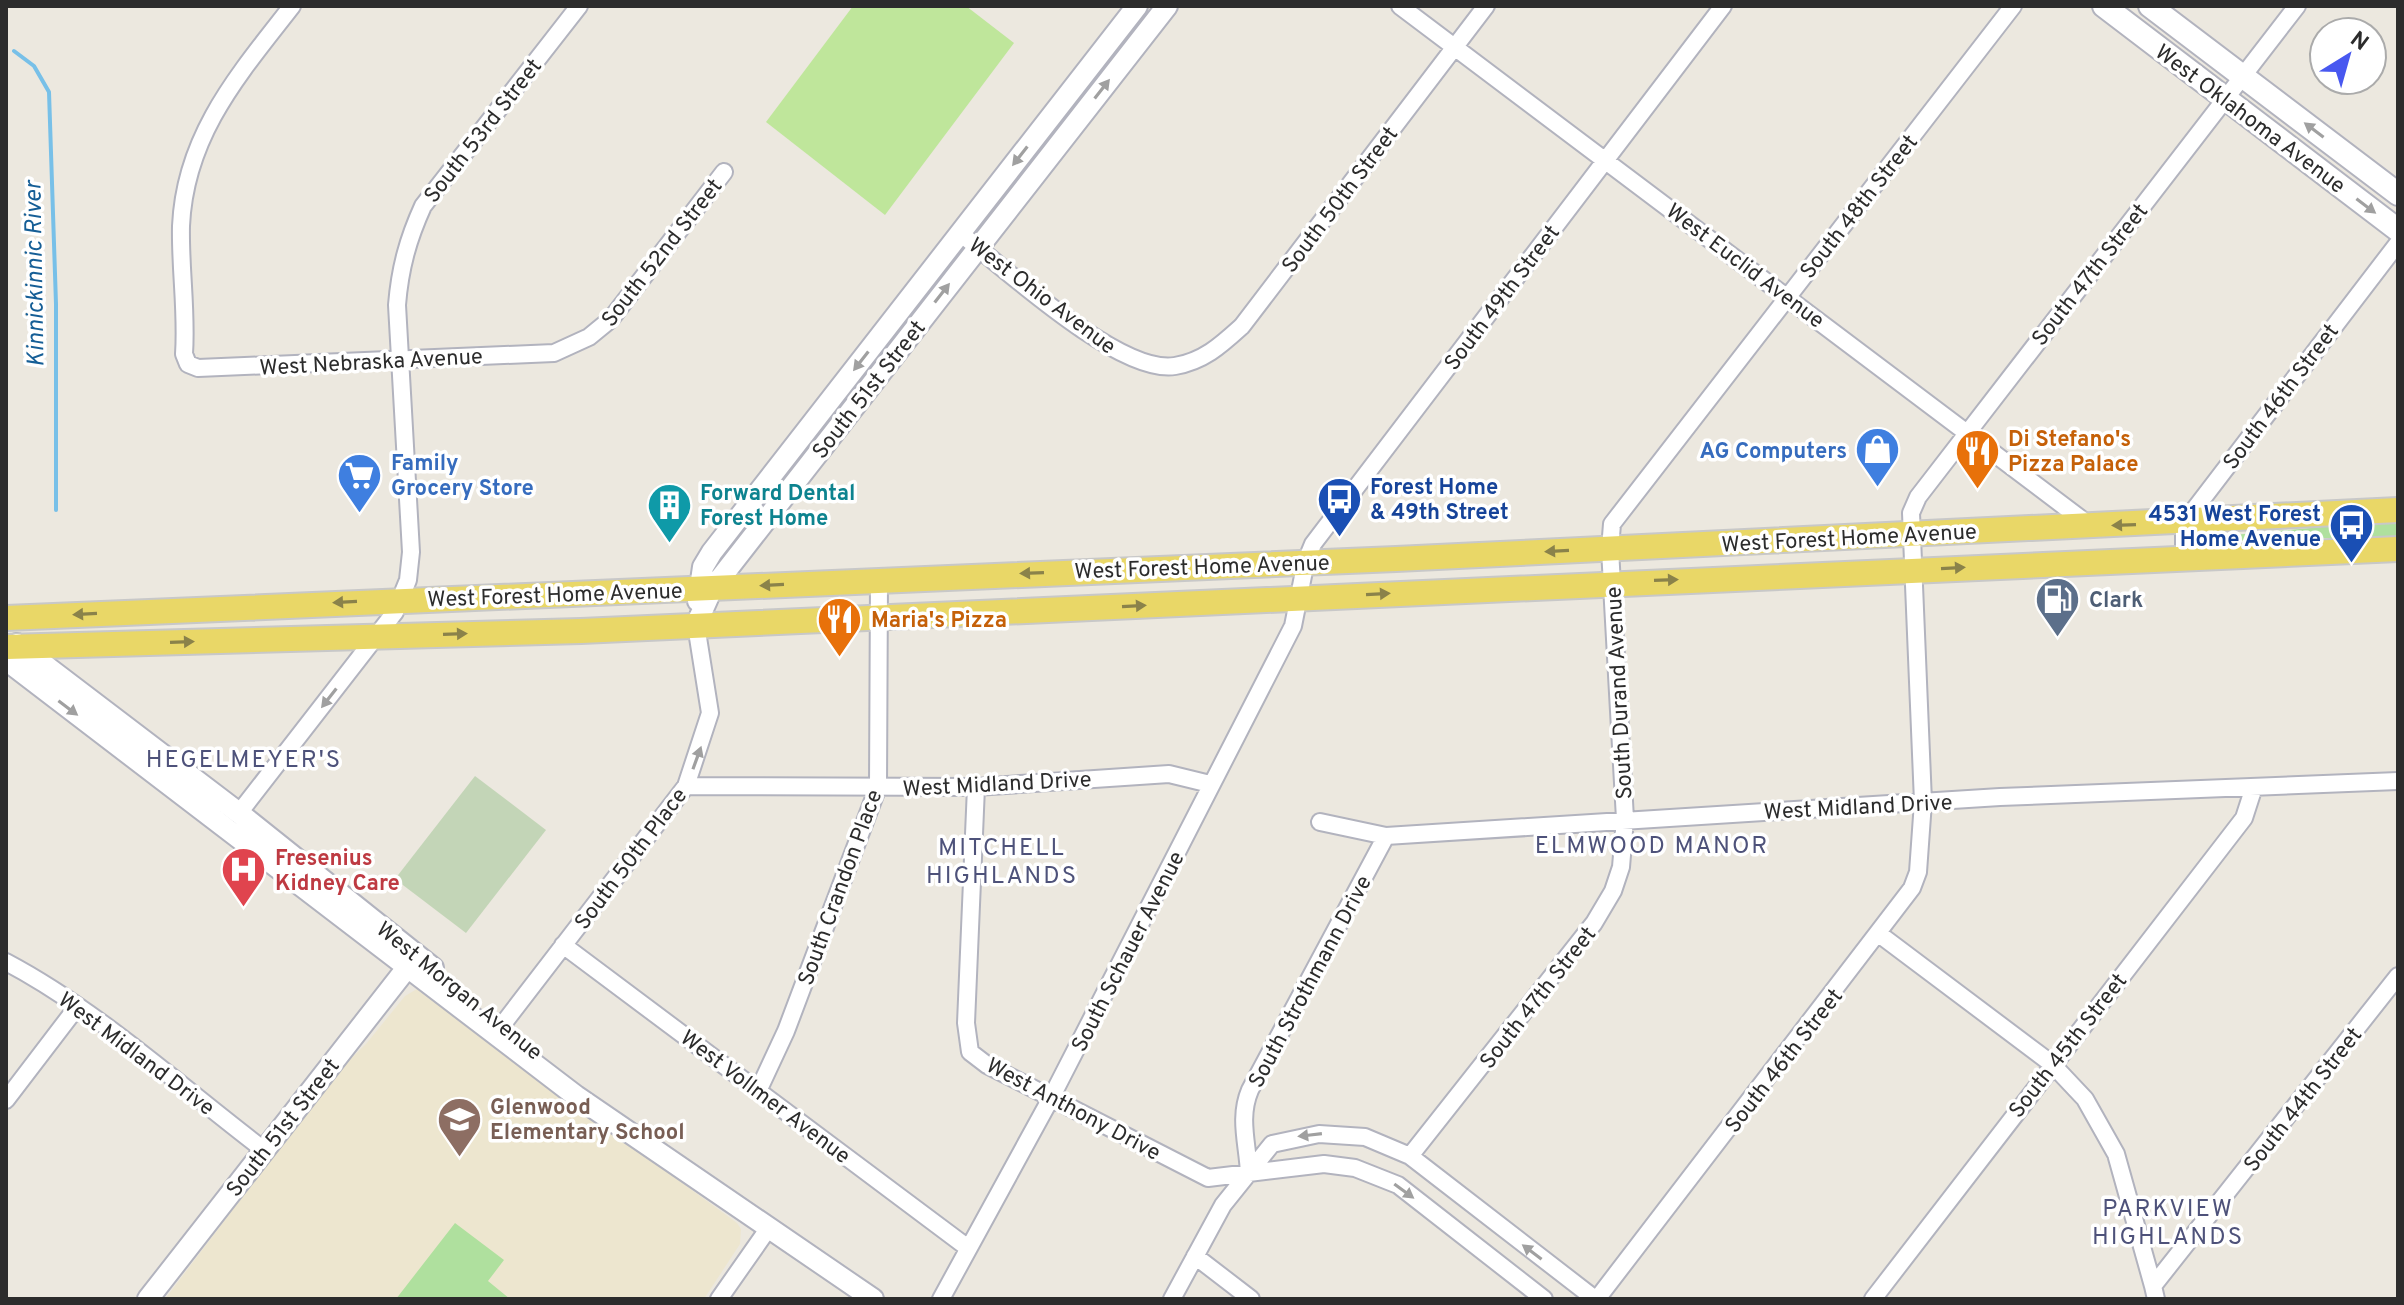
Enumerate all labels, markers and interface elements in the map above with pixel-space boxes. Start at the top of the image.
north arrow [2308,16,2388,96]
text: N [2344,26,2373,58]
street label: West Oklahoma Avenue [2149,40,2350,200]
street label: South 53rd Street [419,54,549,209]
one-way arrow [1093,79,1110,99]
street label: South 50th Street [1277,122,1405,279]
one-way arrow [2303,123,2324,139]
street label: South 48th Street [1795,130,1925,285]
one-way arrow [1013,146,1029,166]
street label: South 52nd Street [597,174,729,333]
water label: Kinnickinnic River [19,179,53,367]
one-way arrow [2356,197,2376,213]
street label: West Euclid Avenue [1660,199,1829,335]
street label: South 47th Street [2027,199,2155,352]
street label: South 49th Street [1439,220,1567,377]
street label: West Ohio Avenue [963,233,1120,361]
one-way arrow [933,283,949,304]
street label: South 51st Street [807,316,932,465]
street label: South 46th Street [2218,319,2346,476]
street label: West Nebraska Avenue [259,344,483,383]
one-way arrow [853,351,869,371]
shop icon: AG Computers [1854,426,1902,489]
restaurant icon: Di Stefano's Pizza Palace [1953,427,2001,490]
place label: Di Stefano's Pizza Palace [2008,427,2139,479]
place label: AG Computers [1700,439,1847,466]
supermarket icon: Family Grocery Store [336,451,384,514]
place label: Family Grocery Store [391,451,534,503]
bus stop icon: Forest Home & 49th Street [1315,475,1363,538]
place label: Forest Home & 49th Street [1370,475,1509,527]
building icon: Forward Dental Forest Home [645,481,693,544]
place label: Forward Dental Forest Home [700,481,855,533]
place label: 4531 West Forest Home Avenue [2149,502,2321,554]
bus stop icon: 4531 West Forest Home Avenue [2328,502,2376,565]
one-way arrow [2111,518,2136,531]
street label: West Forest Home Avenue [1721,519,1977,560]
one-way arrow [1544,545,1569,558]
street label: West Forest Home Avenue [1074,551,1330,586]
one-way arrow [1941,561,1966,574]
one-way arrow [1019,567,1044,580]
one-way arrow [1654,574,1679,587]
fuel station icon: Clark [2034,575,2082,638]
street label: West Forest Home Avenue [427,579,683,614]
one-way arrow [759,579,785,592]
street label: South Durand Avenue [1601,586,1640,800]
one-way arrow [1366,587,1391,600]
place label: Clark [2089,588,2143,615]
restaurant icon: Maria's Pizza [816,595,864,658]
one-way arrow [332,596,357,609]
one-way arrow [1122,599,1147,612]
one-way arrow [72,607,97,620]
place label: Maria's Pizza [871,608,1007,635]
one-way arrow [443,628,468,641]
one-way arrow [170,635,195,648]
one-way arrow [321,688,337,708]
one-way arrow [58,699,78,715]
district label: HEGELMEYER'S [146,746,342,776]
one-way arrow [691,746,704,770]
street label: West Midland Drive [902,767,1092,804]
street label: South 50th Place [570,783,694,936]
street label: South Crandon Place [793,786,889,989]
street label: West Midland Drive [1763,790,1953,827]
district label: ELMWOOD MANOR [1535,832,1769,862]
district label: MITCHELL HIGHLANDS [926,834,1078,892]
hospital icon: Fresenius Kidney Care [220,846,268,909]
place label: Fresenius Kidney Care [275,846,400,898]
street label: South Schauer Avenue [1067,847,1192,1057]
street label: South Strothmann Drive [1244,871,1379,1093]
street label: West Morgan Avenue [370,917,547,1067]
street label: South 47th Street [1475,922,1603,1075]
street label: South 45th Street [2004,969,2134,1124]
street label: South 46th Street [1720,984,1850,1139]
street label: West Midland Drive [52,987,219,1123]
street label: South 44th Street [2239,1023,2369,1178]
street label: West Vollmer Avenue [674,1025,855,1171]
street label: West Anthony Drive [981,1053,1165,1168]
street label: South 51st Street [221,1054,346,1203]
school or university icon: Glenwood Elementary School [435,1095,483,1158]
place label: Glenwood Elementary School [490,1095,685,1147]
one-way arrow [1297,1129,1322,1142]
one-way arrow [1393,1183,1415,1199]
district label: PARKVIEW HIGHLANDS [2092,1195,2244,1253]
one-way arrow [1522,1244,1543,1260]

